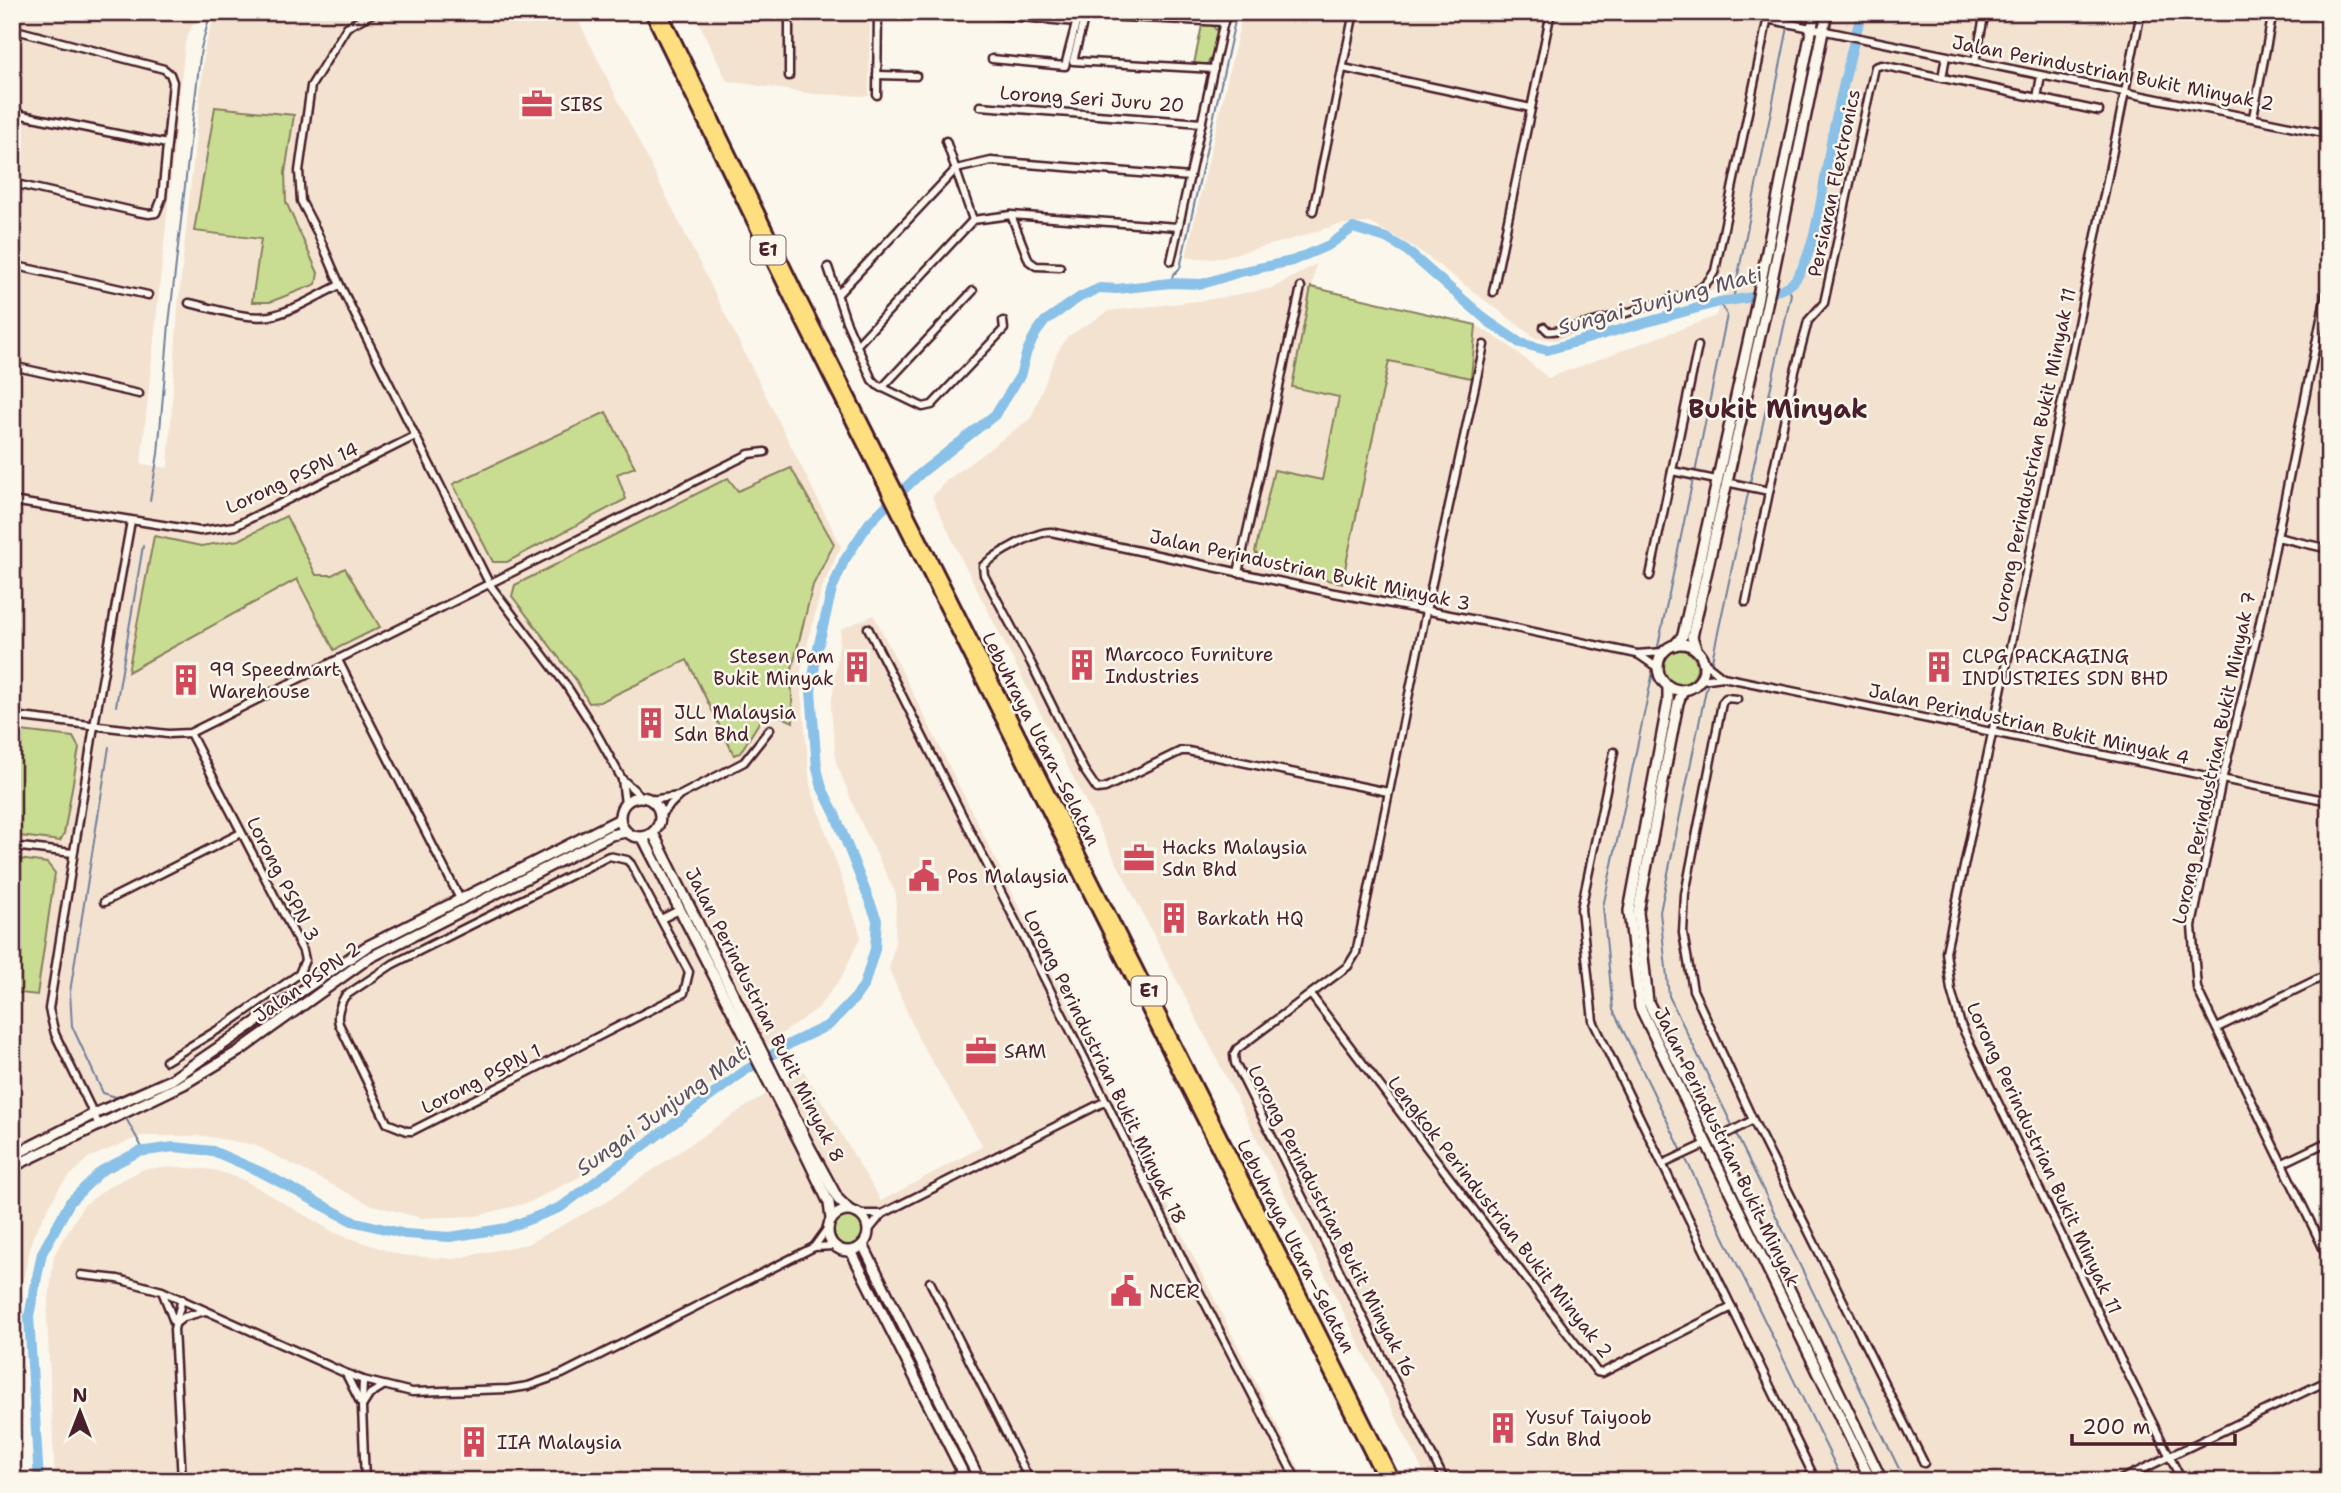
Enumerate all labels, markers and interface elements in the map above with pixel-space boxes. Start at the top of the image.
street label: Jalan Perindustrian Bukit Minyak 2 [1950,29,2276,117]
street label: Lorong Seri Juru 20 [999,80,1185,118]
office icon: SIBS [520,87,554,121]
street label: Persiaran Flextronics [1802,87,1866,279]
place label: SIBS [560,92,603,117]
road number: E1 [750,236,786,264]
water label: Sungai Junjung Mati [1555,260,1766,342]
street label: Lorong Perindustrian Bukit Minyak 11 [1986,285,2082,625]
district label: Bukit Minyak [1688,391,1868,426]
street label: Lorong PSPN 14 [222,436,362,520]
street label: Jalan Perindustrian Bukit Minyak 3 [1147,524,1473,616]
street label: Lorong Perindustrian Bukit Minyak 7 [2166,589,2262,927]
street label: Lebuhraya Utara–Selatan [976,628,1106,850]
place label: Marcoco Furniture Industries [1105,642,1274,689]
place label: Stesen Pam Bukit Minyak [713,644,834,691]
place label: CLPG PACKAGING INDUSTRIES SDN BHD [1962,644,2168,691]
building icon: Marcoco Furniture Industries [1065,648,1099,682]
building icon: Stesen Pam Bukit Minyak [840,650,874,684]
building icon: CLPG PACKAGING INDUSTRIES SDN BHD [1922,650,1956,684]
place label: 99 Speedmart Warehouse [209,657,340,704]
building icon: 99 Speedmart Warehouse [169,663,203,697]
street label: Jalan Perindustrian Bukit Minyak 4 [1866,678,2192,770]
place label: JLL Malaysia Sdn Bhd [674,700,796,747]
building icon: JLL Malaysia Sdn Bhd [634,706,668,740]
street label: Lorong PSPN 3 [241,812,325,946]
place label: Hacks Malaysia Sdn Bhd [1162,835,1307,882]
office icon: Hacks Malaysia Sdn Bhd [1122,841,1156,875]
public building icon: Pos Malaysia [907,859,941,893]
street label: Jalan Perindustrian Bukit Minyak 8 [679,863,851,1167]
place label: Pos Malaysia [947,864,1068,889]
building icon: Barkath HQ [1157,901,1191,935]
street label: Lorong Perindustrian Bukit Minyak 18 [1018,906,1192,1228]
place label: Barkath HQ [1197,906,1304,931]
street label: Jalan PSPN 2 [249,936,365,1028]
road number: E1 [1132,976,1166,1006]
street label: Lorong Perindustrian Bukit Minyak 11 [1961,998,2127,1318]
street label: Jalan Perindustrian Bukit Minyak [1648,1003,1806,1291]
office icon: SAM [964,1034,998,1068]
water label: Sungai Junjung Mati [570,1035,758,1182]
street label: Lorong PSPN 1 [417,1038,545,1120]
place label: SAM [1004,1039,1046,1064]
street label: Lorong Perindustrian Bukit Minyak 16 [1242,1061,1422,1381]
street label: Lengkok Perindustrian Bukit Minyak 2 [1382,1071,1618,1363]
street label: Lebuhraya Utara–Selatan [1231,1135,1361,1357]
public building icon: NCER [1109,1274,1143,1308]
place label: NCER [1149,1279,1200,1304]
north arrow [46,1378,116,1448]
text: N [72,1383,88,1408]
scale bar [2072,1402,2234,1446]
place label: Yusuf Taiyoob Sdn Bhd [1526,1405,1652,1452]
building icon: Yusuf Taiyoob Sdn Bhd [1486,1411,1520,1445]
text: 200 m [2082,1413,2151,1441]
building icon: IIA Malaysia [457,1425,491,1459]
place label: IIA Malaysia [497,1430,622,1455]

